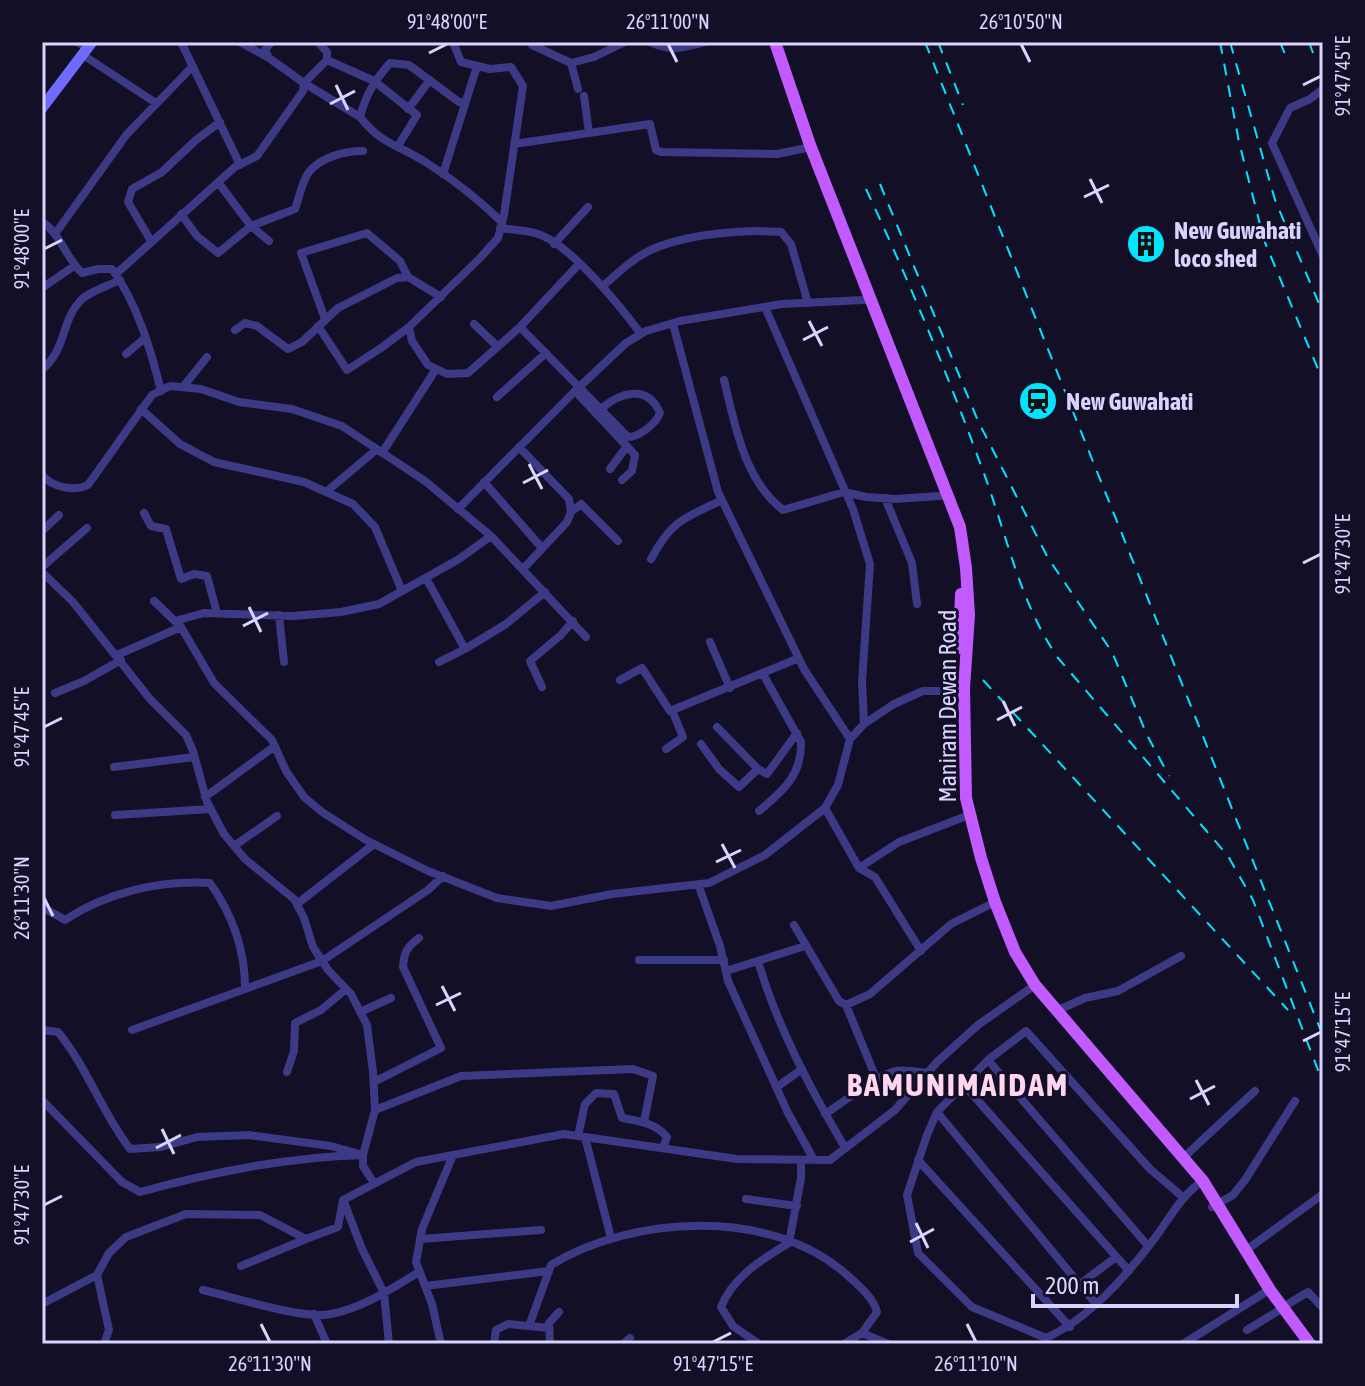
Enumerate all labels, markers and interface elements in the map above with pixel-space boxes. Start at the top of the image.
text: 91°48'00"E [407,10,488,33]
text: 26°11'00"N [626,10,710,33]
text: 26°10'50"N [979,10,1063,33]
text: 91°47'45"E [1331,35,1354,116]
text: 91°48'00"E [10,208,33,289]
place label: New Guwahati loco shed [1174,217,1301,272]
building icon: New Guwahati loco shed [1125,223,1167,265]
station icon: New Guwahati [1017,380,1059,422]
place label: New Guwahati [1066,388,1193,415]
text: 91°47'30"E [1331,513,1354,594]
street label: Maniram Dewan Road [934,610,961,802]
text: 91°47'45"E [10,686,33,767]
text: 26°11'30"N [10,856,33,940]
text: 91°47'15"E [1331,991,1354,1072]
district label: BAMUNIMAIDAM [847,1066,1069,1103]
text: 91°47'30"E [10,1164,33,1245]
scale bar [1033,1258,1237,1308]
text: 200 m [1045,1272,1099,1299]
text: 26°11'30"N [228,1352,312,1375]
text: 91°47'15"E [673,1352,754,1375]
text: 26°11'10"N [934,1352,1018,1375]

